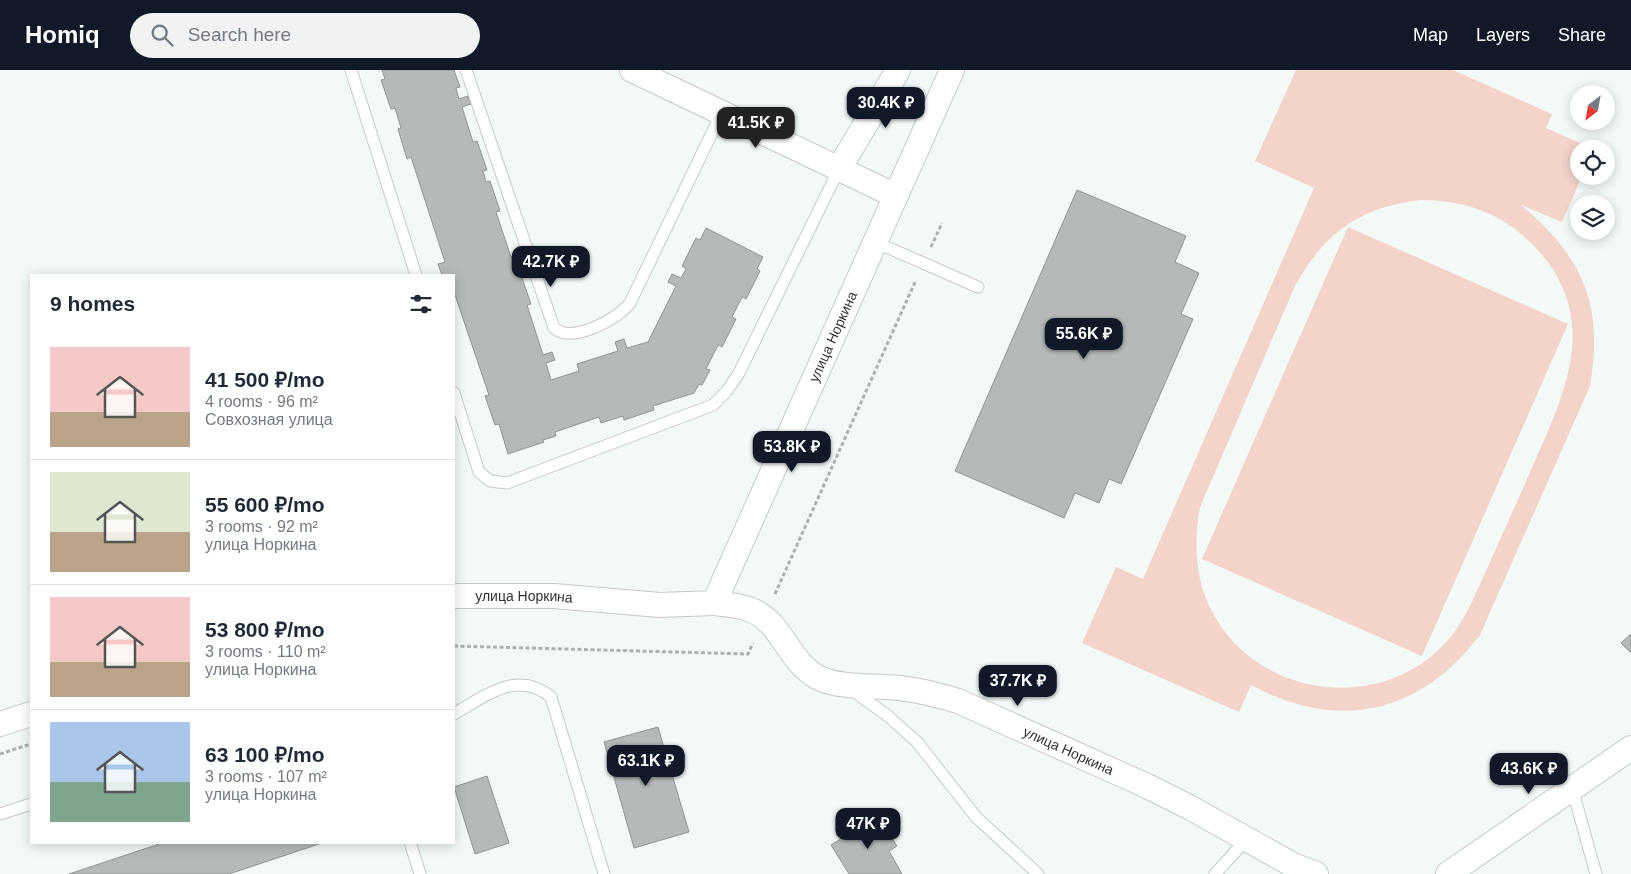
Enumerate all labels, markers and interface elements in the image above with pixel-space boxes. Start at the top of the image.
search box [130,13,480,58]
text: Homiq [25,21,100,48]
icon: search [148,21,176,49]
text: Search here [188,24,291,45]
text: Map [1413,25,1448,45]
text: Layers [1476,25,1530,45]
text: Share [1558,25,1606,45]
north arrow [1570,85,1615,130]
map controls [1570,85,1615,240]
pin: 30.4K ₽ [840,87,932,129]
text: 30.4K ₽ [858,94,914,111]
pin: 41.5K ₽ [710,106,802,149]
text: 41.5K ₽ [728,114,784,131]
button: locate [1570,140,1615,185]
button: layers [1570,195,1615,240]
pin: 42.7K ₽ [505,246,597,288]
text: 42.7K ₽ [523,253,579,270]
street label: улица Норкина [806,289,860,385]
icon: filters [407,290,435,318]
text: 9 homes [50,292,135,315]
pin: 55.6K ₽ [1038,318,1130,360]
text: 55.6K ₽ [1056,325,1112,342]
icon: home [90,367,150,427]
text: 41 500 ₽/mo [205,368,325,391]
text: 4 rooms · 96 m² [205,393,318,410]
text: Совхозная улица [205,411,333,428]
pin: 53.8K ₽ [746,430,838,473]
text: 53.8K ₽ [764,438,820,455]
icon: home [90,492,150,552]
text: 55 600 ₽/mo [205,493,325,516]
text: 3 rooms · 92 m² [205,518,318,535]
text: улица Норкина [205,536,316,553]
street label: улица Норкина [475,588,574,606]
icon: home [90,617,150,677]
text: 53 800 ₽/mo [205,618,325,641]
text: 3 rooms · 110 m² [205,643,326,660]
text: улица Норкина [205,661,316,678]
pin: 37.7K ₽ [972,664,1064,707]
text: 37.7K ₽ [990,672,1046,689]
street label: улица Норкина [1021,723,1116,778]
icon: home [90,742,150,802]
text: 63 100 ₽/mo [205,743,325,766]
pin: 63.1K ₽ [600,744,692,787]
text: 63.1K ₽ [618,752,674,769]
pin: 43.6K ₽ [1483,752,1575,795]
text: 43.6K ₽ [1501,760,1557,777]
text: 3 rooms · 107 m² [205,768,327,785]
text: улица Норкина [205,786,316,803]
pin: 47K ₽ [833,808,903,850]
text: 47K ₽ [846,815,890,832]

